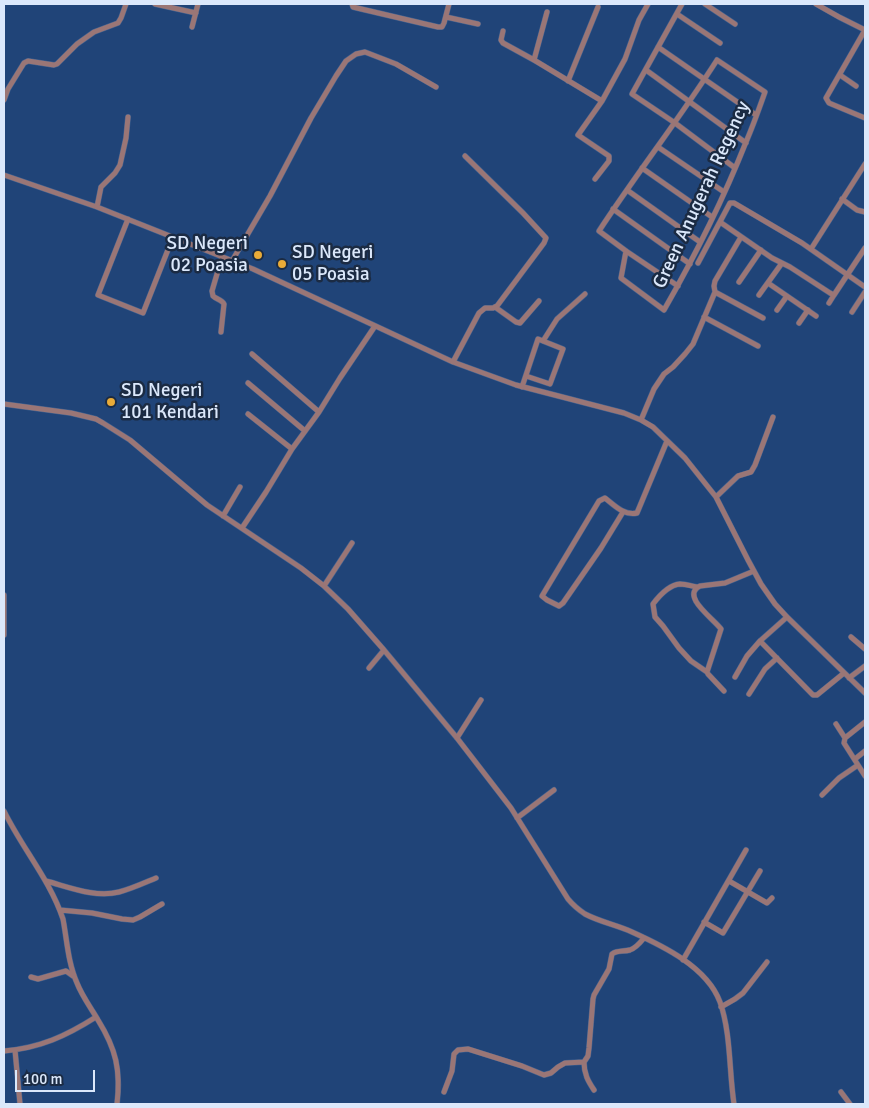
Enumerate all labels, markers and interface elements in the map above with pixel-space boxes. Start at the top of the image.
street label: Green Anugerah Regency [649,98,755,292]
place label: SD Negeri 02 Poasia [167,233,248,277]
place label: SD Negeri 05 Poasia [292,242,373,286]
marker: SD Negeri 02 Poasia [252,249,264,261]
marker: SD Negeri 05 Poasia [276,258,288,270]
place label: SD Negeri 101 Kendari [121,380,219,424]
marker: SD Negeri 101 Kendari [105,396,117,408]
scale bar [18,1060,98,1092]
text: 100 m [23,1070,63,1088]

